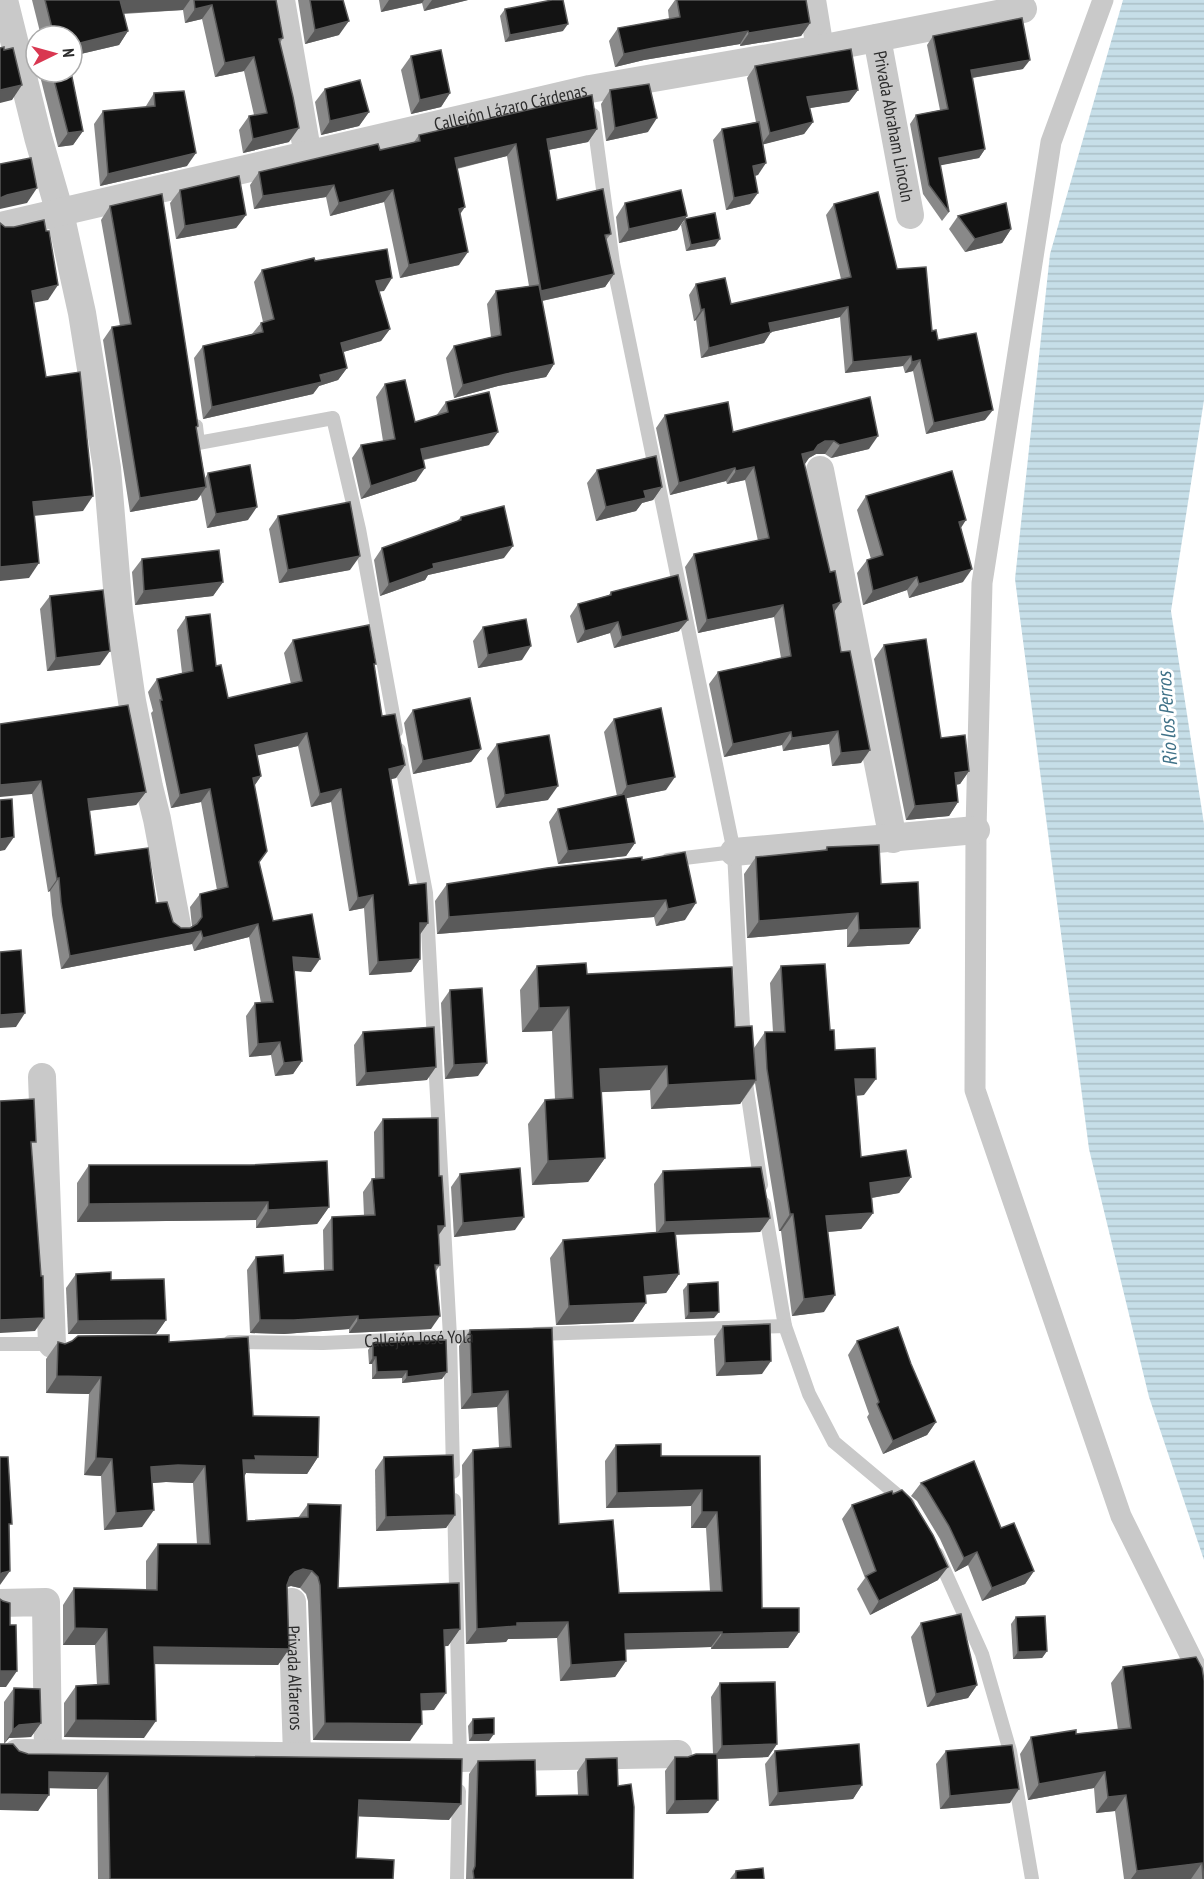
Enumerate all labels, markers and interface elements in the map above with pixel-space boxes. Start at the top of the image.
north arrow [24,24,84,84]
text: N [59,48,79,58]
street label: Privada Abraham Lincoln [869,49,919,204]
street label: Callejón Lázaro Cárdenas [432,78,589,136]
water label: Rio los Perros [1151,669,1183,767]
street label: Callejón José Yola [364,1324,474,1352]
street label: Privada Alfareros [282,1625,308,1731]

